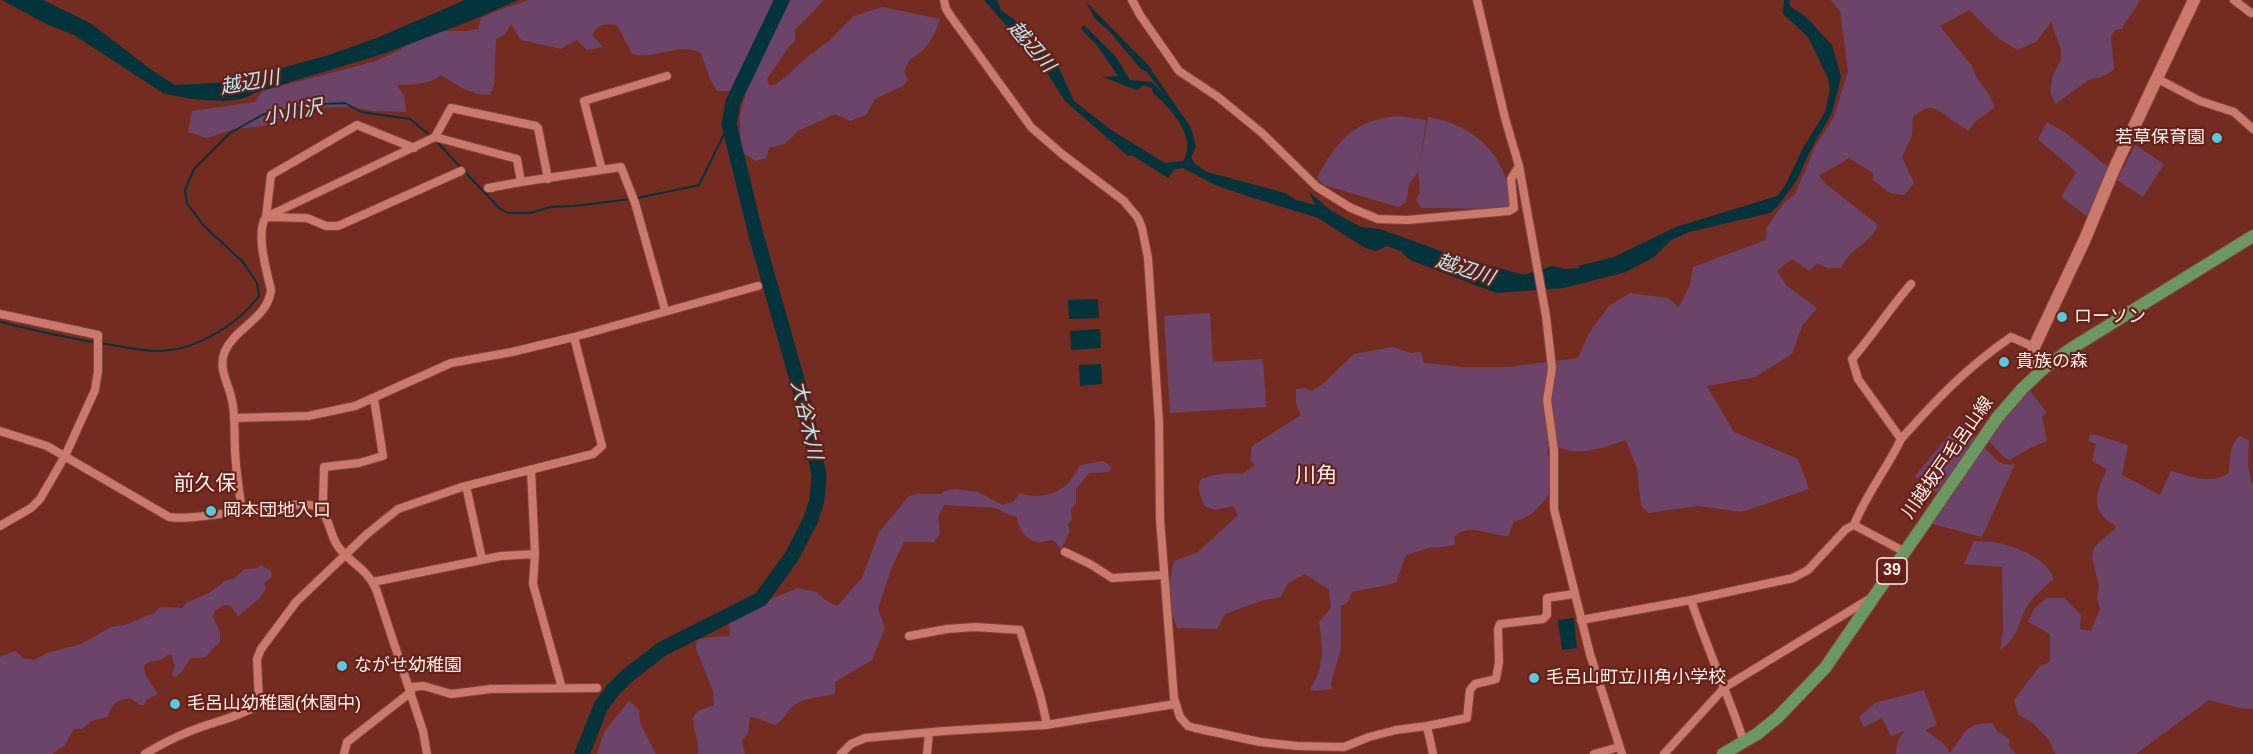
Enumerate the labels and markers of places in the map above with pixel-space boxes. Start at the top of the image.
place label: 若草保育園 [2115,127,2205,149]
marker: 若草保育園 [2210,131,2224,145]
place label: ローソン [2074,306,2146,328]
marker: ローソン [2055,310,2069,324]
place label: 貴族の森 [2016,351,2088,373]
marker: 貴族の森 [1997,355,2011,369]
place label: 岡本団地入口 [223,500,331,522]
marker: 岡本団地入口 [204,504,218,518]
place label: ながせ幼稚園 [354,655,462,677]
marker: ながせ幼稚園 [335,659,349,673]
place label: 毛呂山町立川角小学校 [1546,667,1726,689]
marker: 毛呂山町立川角小学校 [1527,671,1541,685]
place label: 毛呂山幼稚園(休園中) [187,693,361,715]
marker: 毛呂山幼稚園(休園中) [168,697,182,711]

